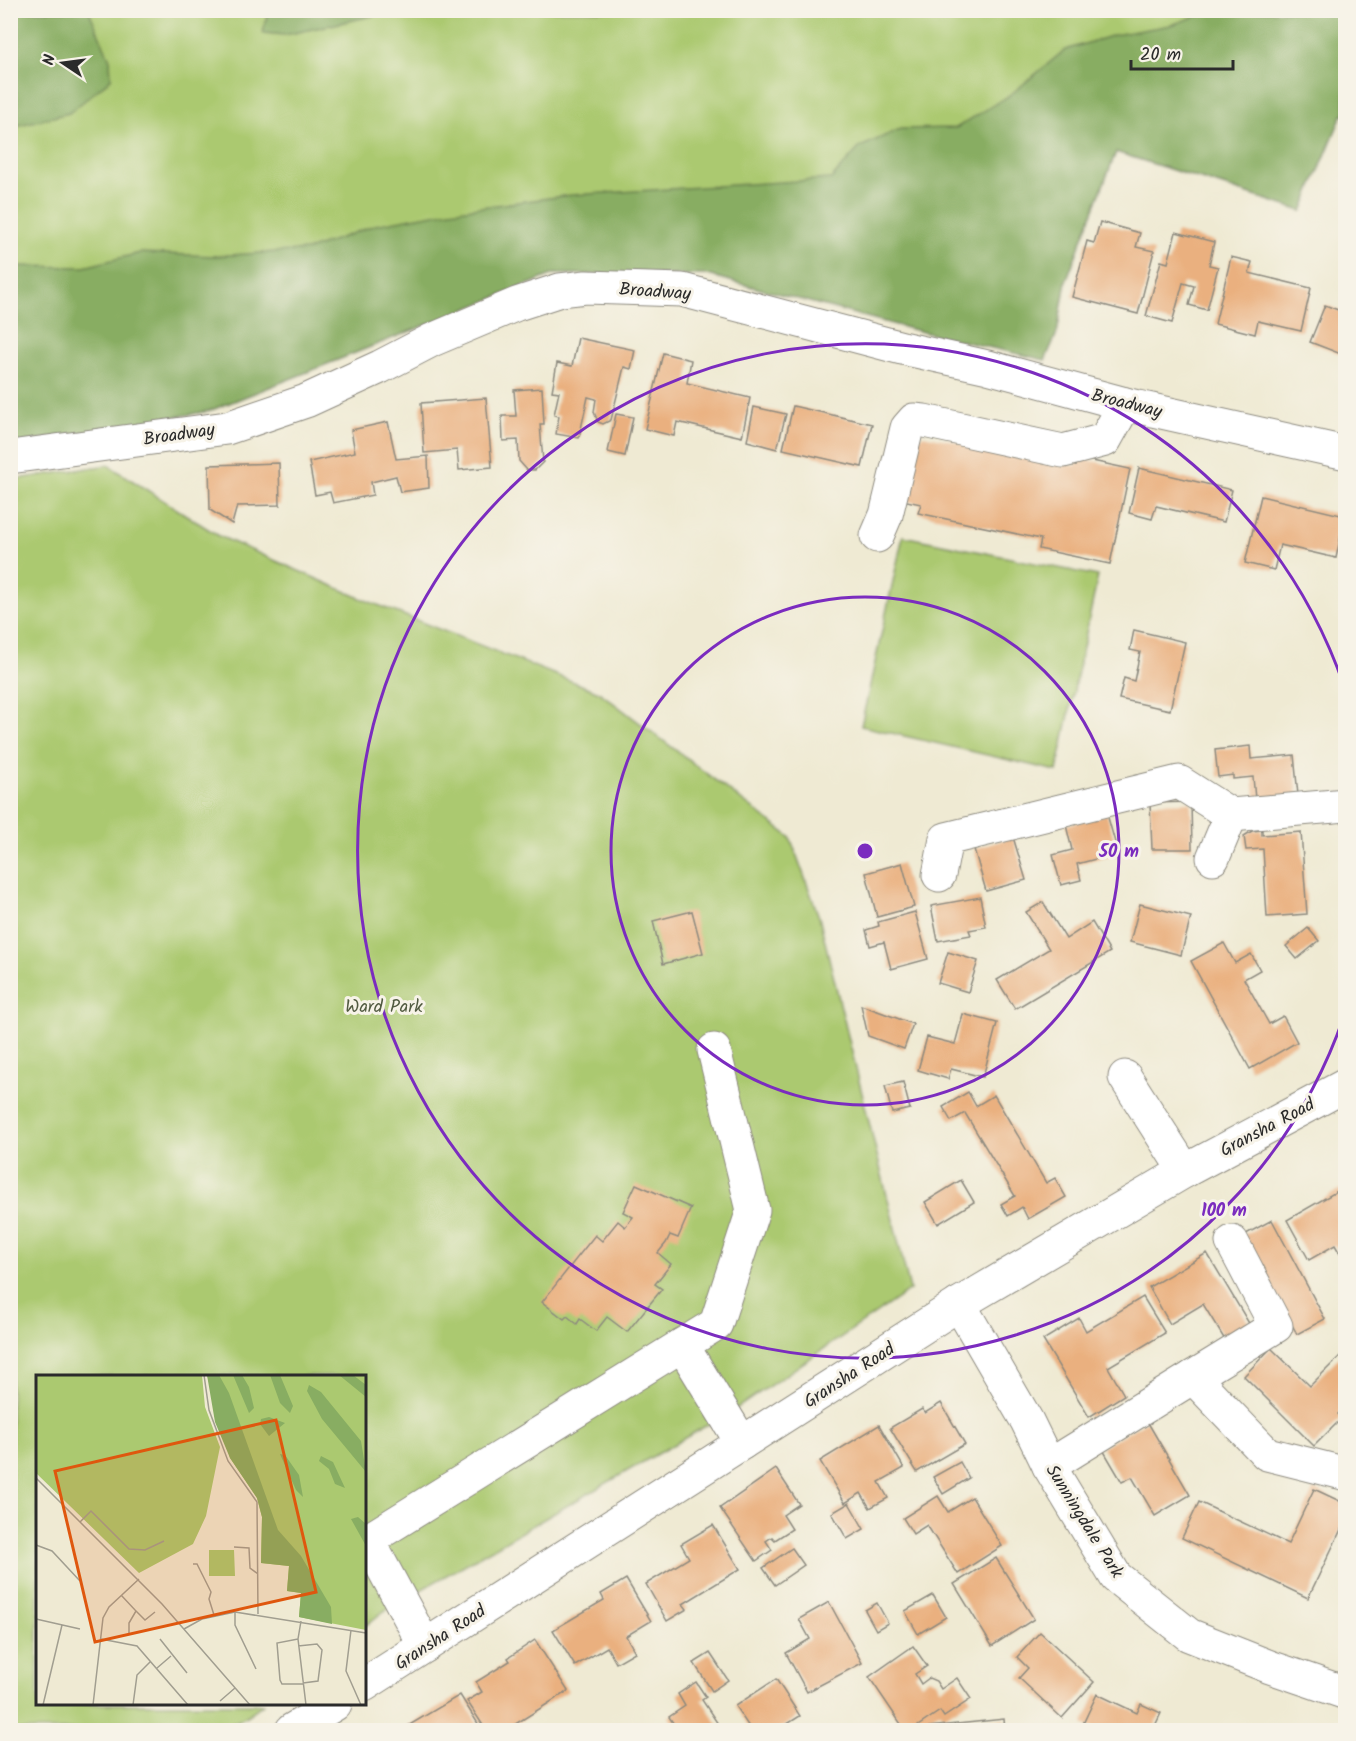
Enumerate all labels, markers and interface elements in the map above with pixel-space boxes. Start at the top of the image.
north arrow [33,33,93,93]
scale bar [1131,33,1233,71]
text: 20 m [1140,41,1181,70]
text: N [37,52,63,68]
street label: Broadway [618,276,692,310]
street label: Broadway [1088,382,1166,427]
street label: Broadway [142,416,217,455]
text: 50 m [1098,838,1139,867]
centre of rings [855,841,875,861]
park label: Ward Park [345,993,423,1022]
street label: Gransha Road [1215,1091,1321,1166]
text: 100 m [1201,1197,1247,1226]
street label: Gransha Road [798,1335,902,1417]
inset map [36,1375,366,1705]
street label: Sunningdale Park [1037,1459,1131,1585]
street label: Gransha Road [389,1597,493,1679]

